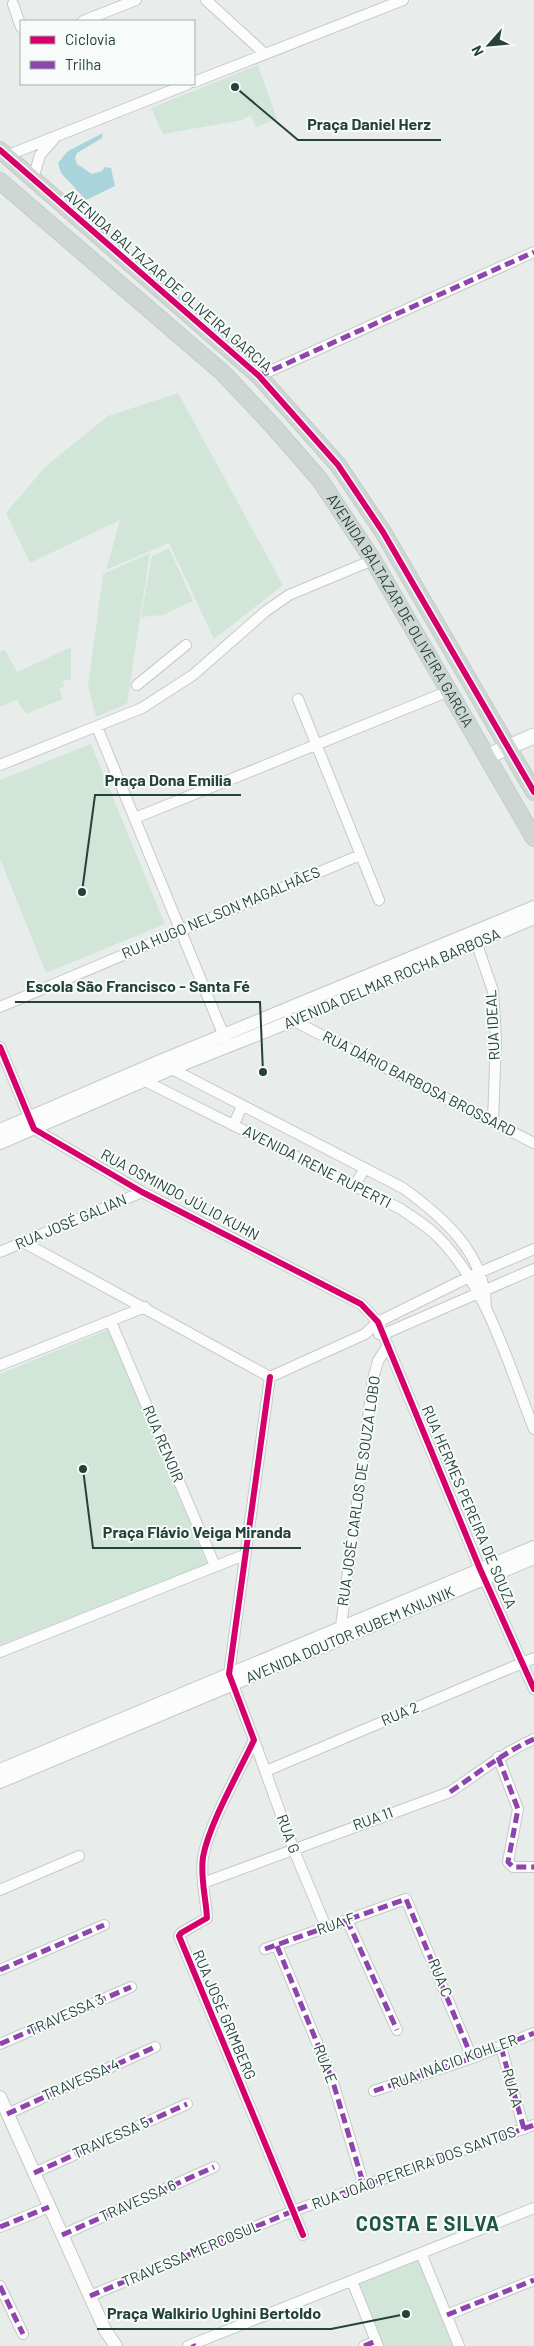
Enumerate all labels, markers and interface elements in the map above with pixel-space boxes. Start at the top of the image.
legend [20,20,195,85]
north arrow [464,20,514,70]
text: Ciclovia [65,30,116,48]
text: N [467,43,487,59]
text: Trilha [65,55,101,73]
callout: Praça Daniel Herz [298,109,441,140]
text: Praça Daniel Herz [307,114,431,133]
street label: AVENIDA BALTAZAR DE OLIVEIRA GARCIA [61,185,276,375]
street label: AVENIDA BALTAZAR DE OLIVEIRA GARCIA [324,490,478,730]
callout: Praça Dona Emilia [95,764,241,795]
text: Praça Dona Emilia [105,770,231,789]
street label: RUA HUGO NELSON MAGALHÃES [119,862,323,962]
street label: AVENIDA DELMAR ROCHA BARBOSA [281,924,503,1032]
callout: Escola São Francisco - Santa Fé [15,971,260,1002]
text: Escola São Francisco - Santa Fé [26,976,250,995]
street label: RUA IDEAL [481,989,503,1061]
street label: RUA DÁRIO BARBOSA BROSSARD [320,1026,519,1140]
street label: AVENIDA IRENE RUPERTI [240,1121,394,1211]
street label: RUA OSMINDO JÚLIO KUHN [98,1145,263,1244]
street label: RUA JOSÉ GALIAN [12,1189,129,1253]
street label: RUA JOSÉ CARLOS DE SOUZA LOBO [333,1375,383,1607]
street label: RUA RENOIR [140,1402,188,1485]
street label: RUA HERMES PEREIRA DE SOUZA [419,1402,521,1611]
callout: Praça Flávio Veiga Miranda [93,1517,301,1548]
text: Praça Flávio Veiga Miranda [103,1522,291,1541]
street label: AVENIDA DOUTOR RUBEM KNIJNIK [243,1582,457,1686]
street label: RUA 2 [378,1697,421,1729]
street label: RUA 11 [350,1803,395,1834]
street label: RUA G [274,1812,304,1856]
street label: RUA F [314,1908,358,1938]
street label: RUA JOSÉ GRIMBERG [189,1947,260,2082]
street label: RUA C [425,1956,457,2000]
street label: TRAVESSA 3 [25,1989,107,2039]
street label: RUA INÁCIO KOHLER [388,2030,520,2092]
street label: RUA E [310,2042,341,2086]
street label: TRAVESSA 4 [39,2054,122,2104]
street label: RUA A [499,2066,527,2109]
street label: TRAVESSA 5 [70,2112,152,2162]
street label: RUA JOÃO PEREIRA DOS SANTOS [309,2122,518,2212]
street label: TRAVESSA 6 [97,2175,179,2225]
district label: COSTA E SILVA [356,2211,500,2235]
street label: TRAVESSA MERCOSUL [119,2216,262,2290]
callout: Praça Walkirio Ughini Bertoldo [97,2298,331,2329]
text: Praça Walkirio Ughini Bertoldo [107,2303,321,2322]

